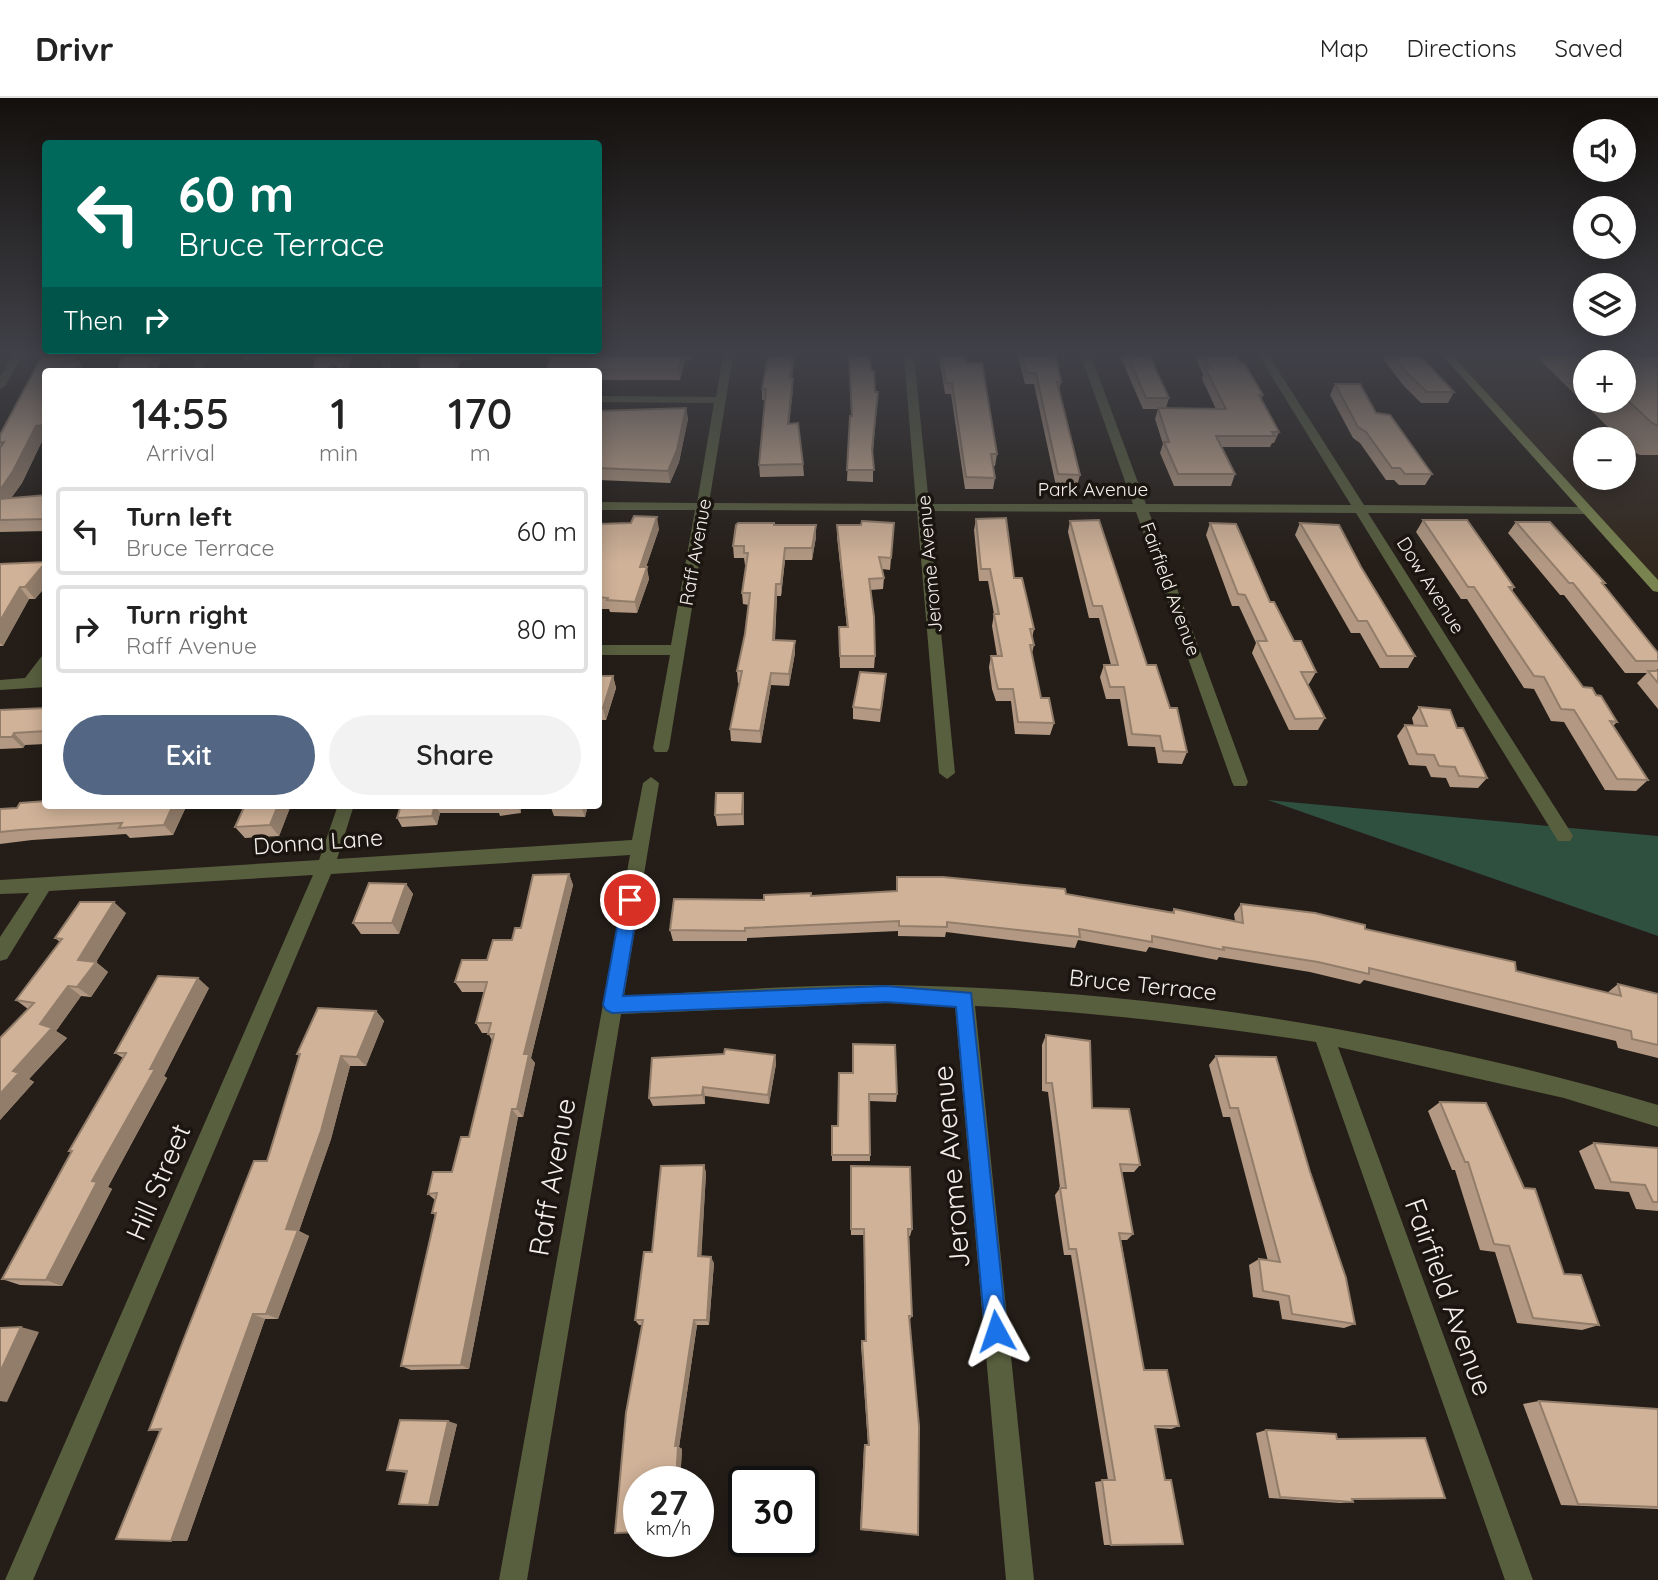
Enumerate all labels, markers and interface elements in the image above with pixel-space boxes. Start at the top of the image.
text: Drivr [35,28,114,69]
text: Map [1320,33,1369,63]
text: Directions [1407,33,1517,63]
text: Saved [1555,33,1623,63]
map controls [1573,119,1636,490]
button: sound [1573,119,1636,182]
text: 60 m [178,163,294,224]
icon: left [63,168,154,259]
button: search [1573,196,1636,259]
text: Bruce Terrace [178,224,385,264]
button: layers [1573,273,1636,336]
icon: right [137,301,175,339]
text: Then [63,304,123,337]
button: + [1573,350,1636,413]
text: 14:55 [132,387,229,440]
text: 1 [331,387,347,440]
text: 170 [448,387,512,440]
button: − [1573,427,1636,490]
text: Arrival [146,438,215,467]
text: min [319,438,358,467]
text: m [470,438,491,467]
street label: Park Avenue [1038,477,1148,501]
street label: Jerome Avenue [911,494,947,634]
street label: Raff Avenue [674,497,716,607]
text: Turn left [126,500,233,533]
icon: left [67,512,105,550]
text: 60 m [517,515,577,548]
street label: Fairfield Avenue [1136,519,1206,659]
street label: Dow Avenue [1392,532,1470,638]
text: Bruce Terrace [126,533,275,562]
text: Turn right [126,598,248,631]
icon: right [67,610,105,648]
text: 80 m [517,613,577,646]
text: Raff Avenue [126,631,257,660]
button: Exit [63,715,315,795]
button: Share [329,715,581,795]
street label: Donna Lane [252,823,384,860]
pin [600,870,660,930]
icon: arrive [611,881,649,919]
street label: Bruce Terrace [1068,962,1218,1007]
street label: Jerome Avenue [924,1064,977,1270]
street label: Raff Avenue [520,1095,583,1258]
street label: Hill Street [117,1118,198,1245]
street label: Fairfield Avenue [1398,1193,1501,1400]
position arrow [959,1294,1033,1368]
speed limit sign: 30 [728,1466,819,1557]
text: 27 [649,1480,688,1524]
text: km/h [646,1517,691,1540]

